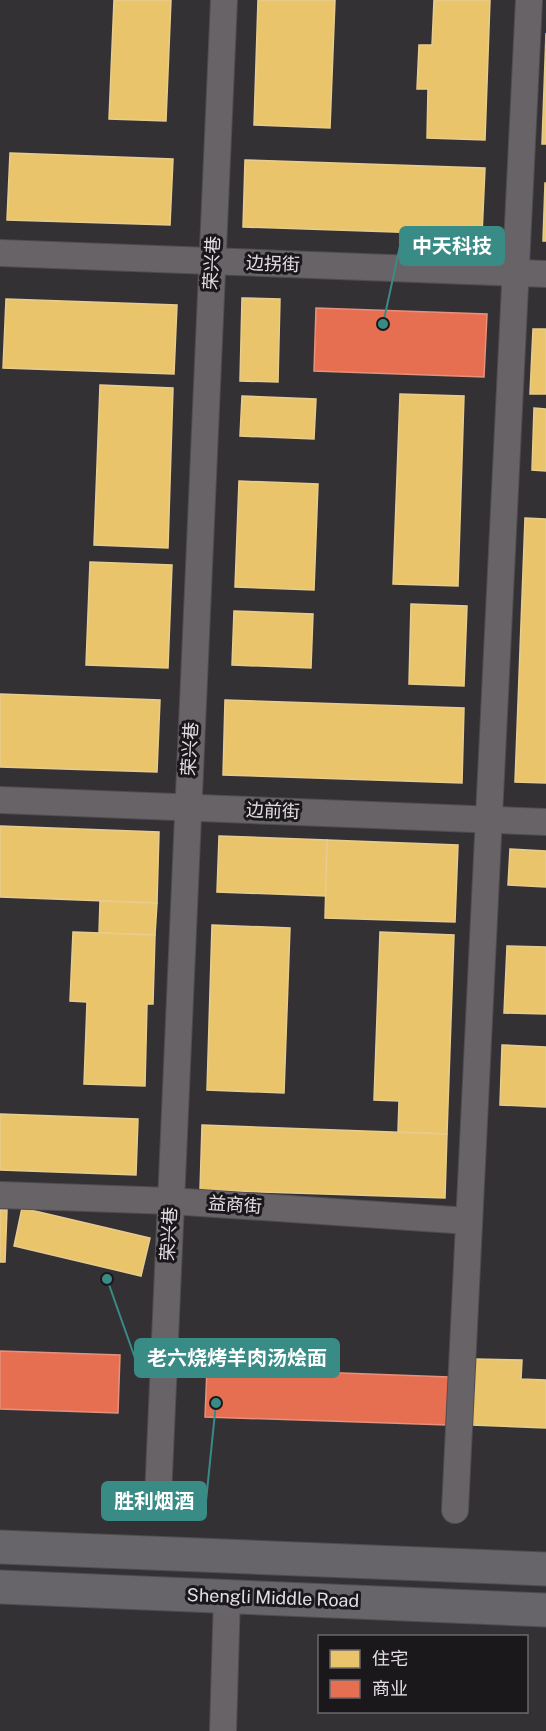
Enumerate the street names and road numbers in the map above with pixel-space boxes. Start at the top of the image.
street label: 荣兴巷 [200,235,223,290]
street label: 边拐街 [246,252,300,275]
street label: 荣兴巷 [178,721,201,776]
street label: 边前街 [246,799,300,822]
street label: 益商街 [207,1192,263,1217]
street label: 荣兴巷 [157,1206,180,1261]
street label: Shengli Middle Road [186,1584,360,1611]

